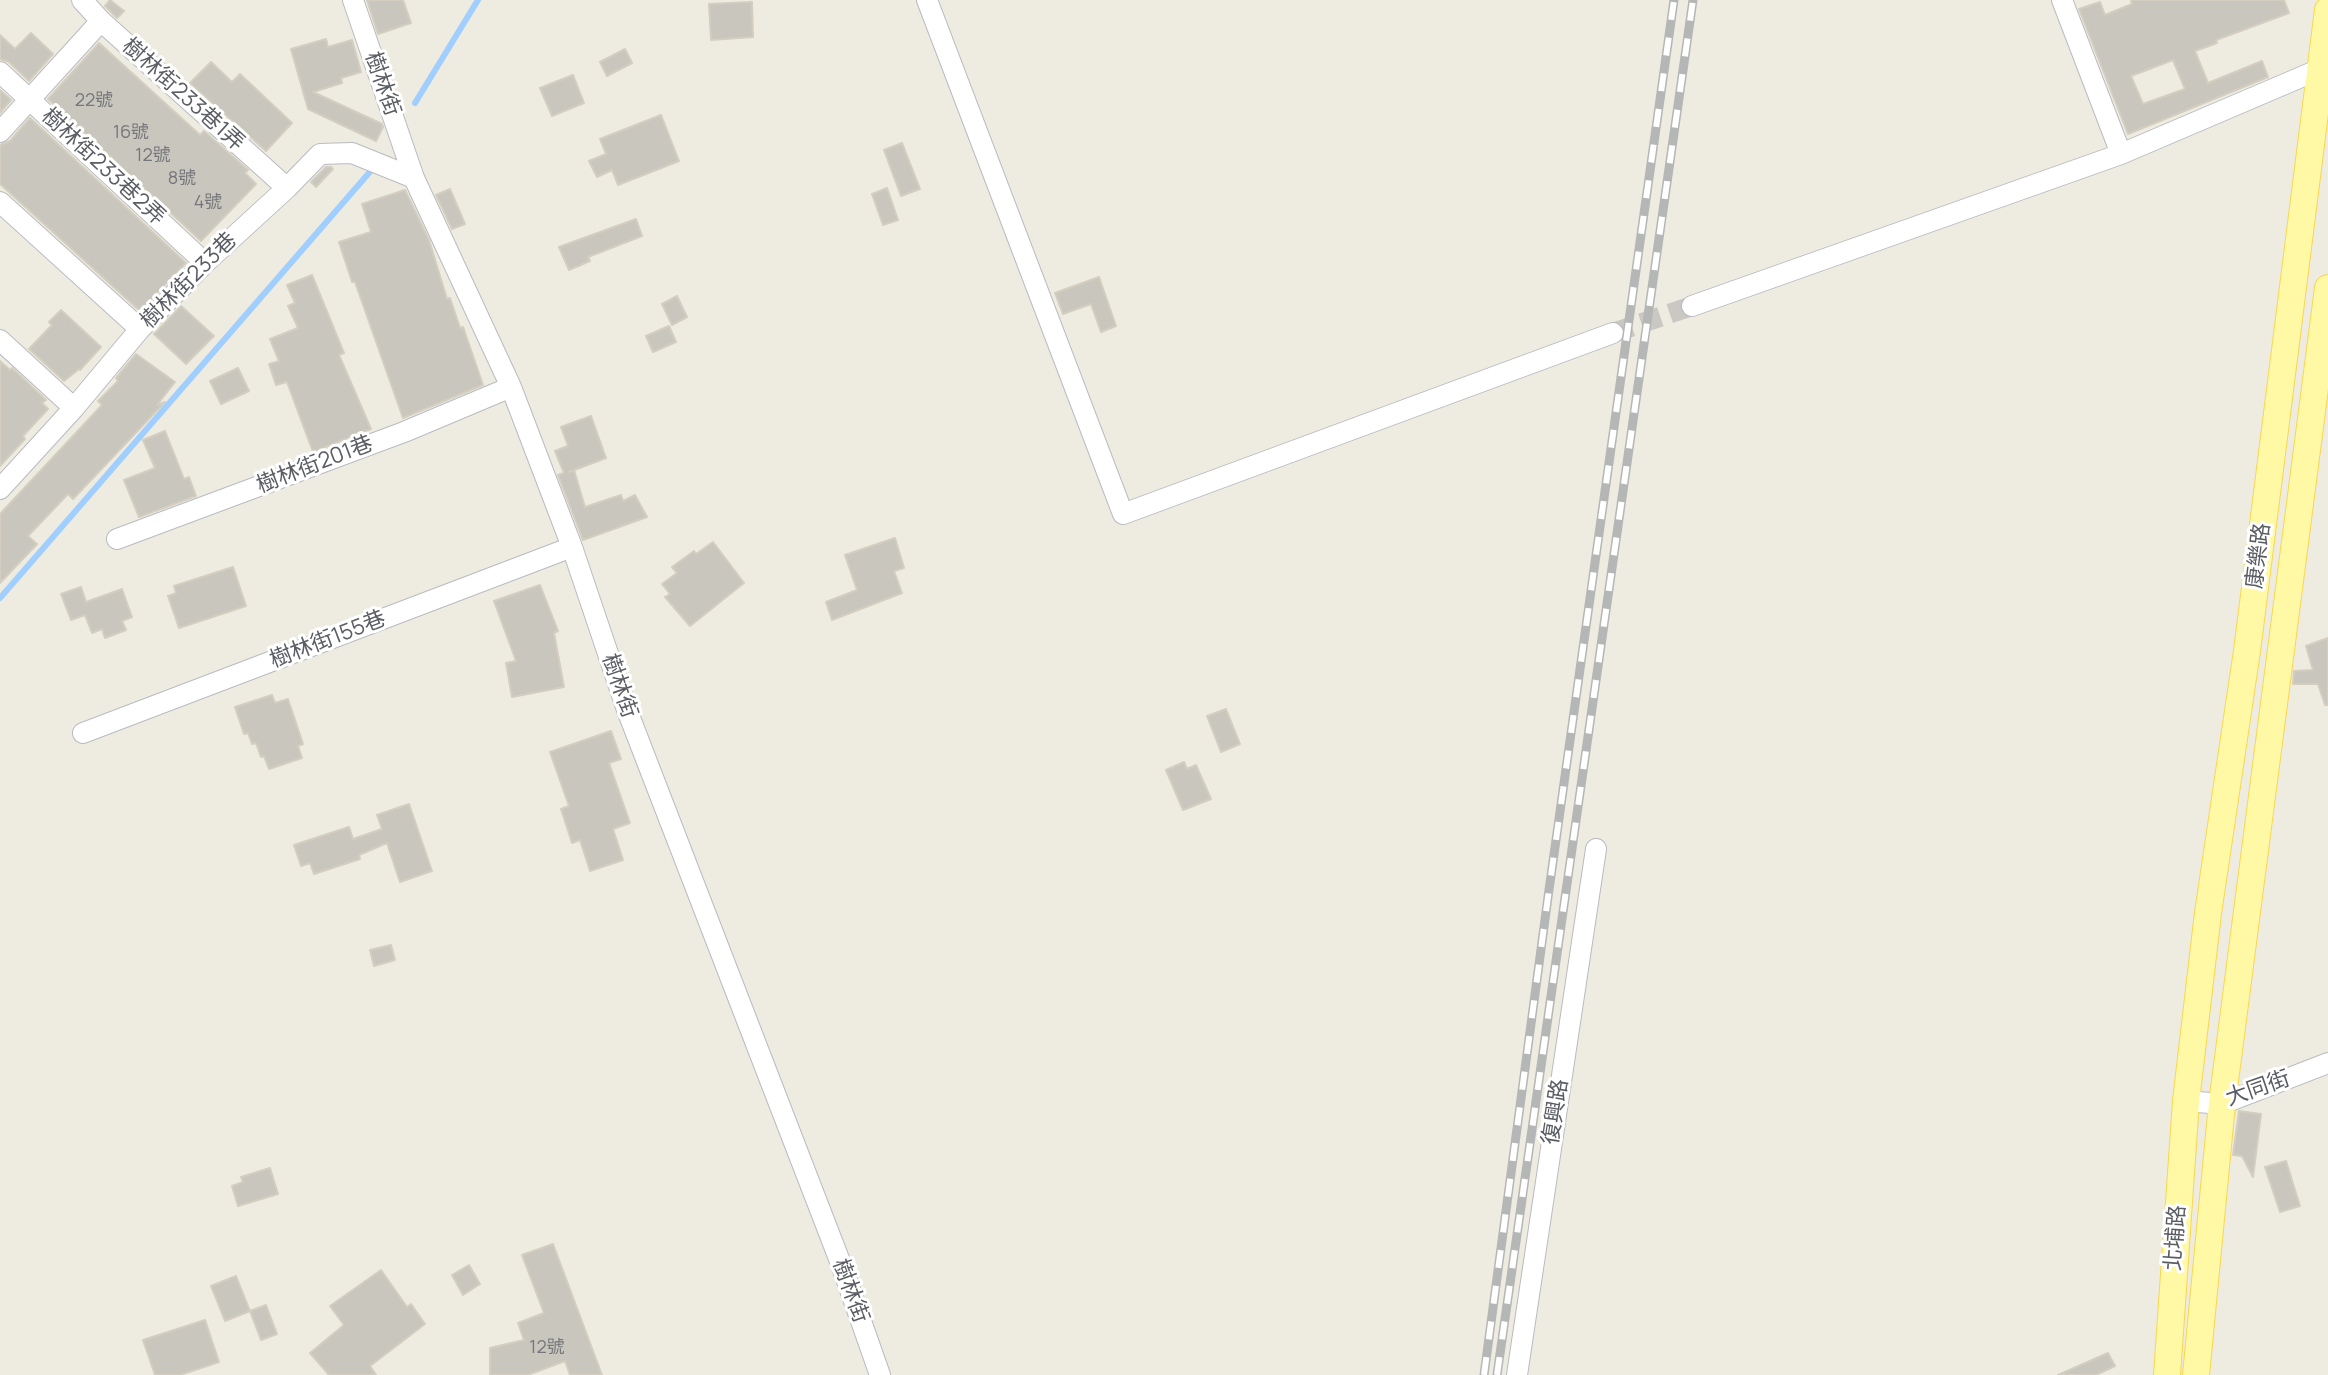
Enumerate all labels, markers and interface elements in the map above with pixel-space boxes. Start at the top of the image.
street label: 樹林街233巷1弄 [116,33,250,157]
street label: 樹林街 [359,49,405,119]
house number: 22號 [75,90,113,112]
street label: 樹林街233巷2弄 [36,103,170,231]
house number: 16號 [113,122,149,144]
house number: 12號 [135,145,171,167]
house number: 8號 [168,168,196,190]
house number: 4號 [194,192,222,214]
street label: 樹林街233巷 [136,228,242,334]
street label: 樹林街201巷 [253,431,377,499]
street label: 康樂路 [2242,522,2276,590]
street label: 樹林街155巷 [266,606,390,674]
street label: 樹林街 [596,651,642,721]
street label: 大同街 [2223,1066,2293,1112]
street label: 復興路 [1538,1077,1574,1147]
street label: 北埔路 [2161,1204,2191,1272]
street label: 樹林街 [826,1255,874,1327]
house number: 12號 [529,1337,565,1359]

